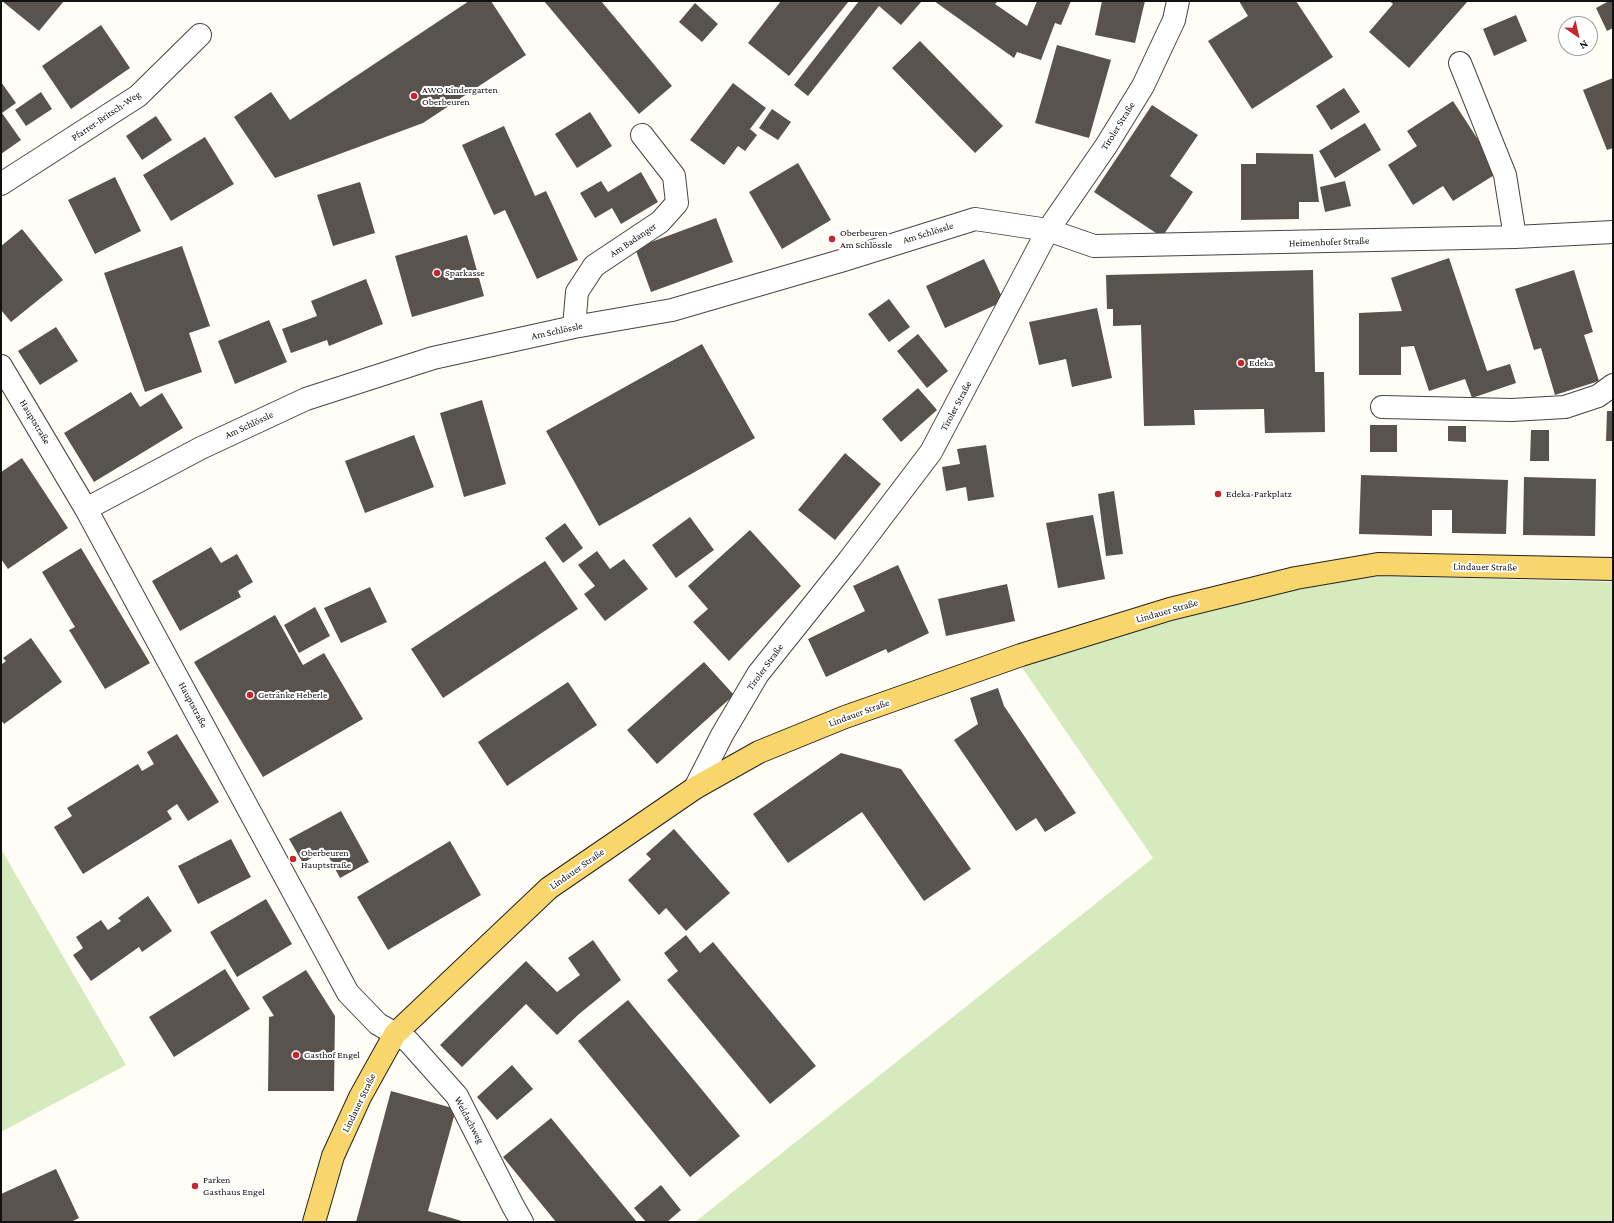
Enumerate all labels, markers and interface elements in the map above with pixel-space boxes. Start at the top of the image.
north arrow [1558,16,1598,56]
text: N [1578,38,1591,52]
place label: AWO Kindergarten Oberbeuren [422,84,498,108]
street label: Pfarrer-Britsch-Weg [69,88,143,144]
marker: AWO Kindergarten Oberbeuren [409,91,419,101]
street label: Tiroler Straße [1098,100,1138,152]
street label: Am Badanger [607,220,659,260]
street label: Am Schlössle [901,220,955,246]
place label: Oberbeuren Am Schlössle [840,227,892,250]
marker: Oberbeuren Am Schlössle [827,234,837,244]
street label: Heimenhofer Straße [1289,235,1369,249]
place label: Sparkasse [445,267,485,279]
marker: Sparkasse [432,268,442,278]
street label: Am Schlössle [530,320,584,342]
place label: Edeka [1249,357,1273,369]
marker: Edeka [1236,358,1246,368]
street label: Tiroler Straße [938,379,974,433]
street label: Hauptstraße [17,397,53,447]
street label: Am Schlössle [223,409,275,441]
place label: Edeka-Parkplatz [1226,488,1292,500]
marker: Edeka-Parkplatz [1213,489,1223,499]
street label: Lindauer Straße [1453,560,1517,574]
street label: Lindauer Straße [1135,596,1199,626]
street label: Tiroler Straße [744,641,786,693]
street label: Hauptstraße [176,680,210,730]
place label: Getränke Heberle [258,689,327,701]
marker: Getränke Heberle [245,690,255,700]
street label: Lindauer Straße [827,696,891,730]
street label: Lindauer Straße [547,846,607,892]
place label: Oberbeuren Hauptstraße [301,847,351,870]
marker: Oberbeuren Hauptstraße [288,854,298,864]
place label: Gasthof Engel [304,1049,360,1061]
marker: Gasthof Engel [291,1050,301,1060]
street label: Lindauer Straße [340,1072,378,1134]
street label: Weidachweg [452,1094,486,1146]
place label: Parken Gasthaus Engel [203,1174,265,1198]
marker: Parken Gasthaus Engel [190,1181,200,1191]

